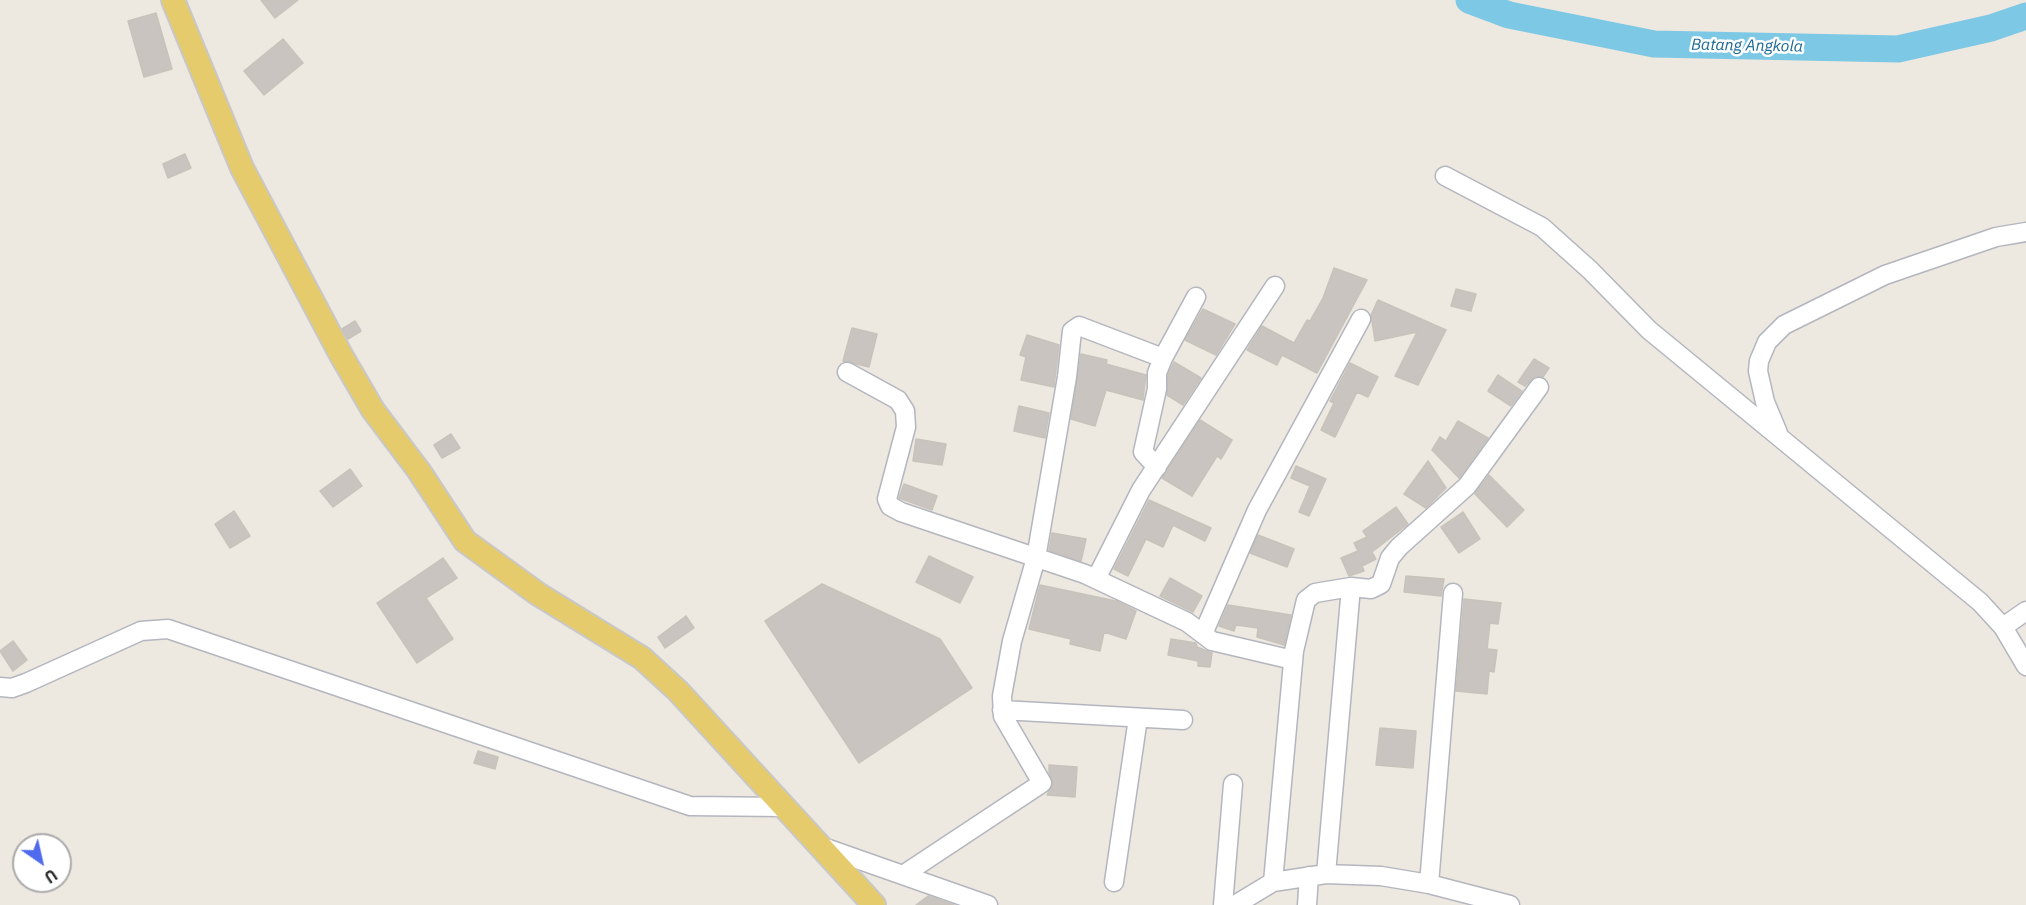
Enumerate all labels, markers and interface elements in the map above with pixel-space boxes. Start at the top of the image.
water label: Batang Angkola [1691,35,1803,57]
north arrow [12,833,72,893]
text: U [41,865,61,888]

